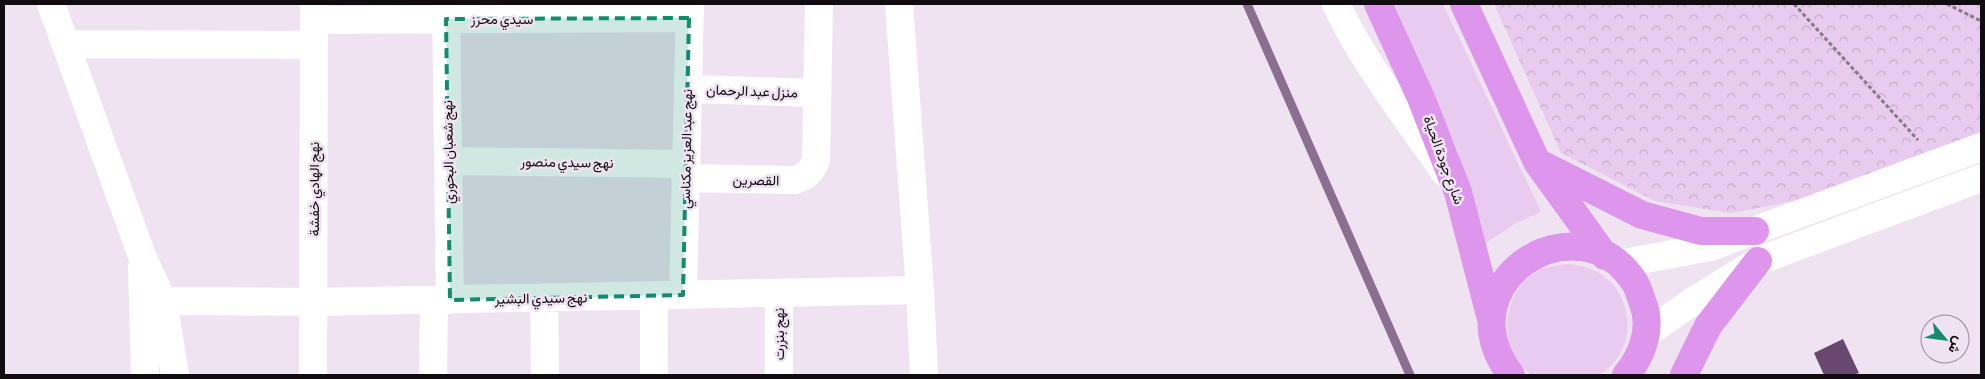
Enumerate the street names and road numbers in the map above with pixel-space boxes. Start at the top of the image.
street label: سيدي محرز [470,11,533,31]
street label: منزل عبد الرحمان [706,81,798,103]
street label: نهج عبد العزيز مكناسي [677,89,699,209]
street label: نهج شعبان البحوري [439,100,461,204]
street label: شارع جودة الحياة [1418,114,1467,207]
street label: نهج الهادي خفشة [306,142,326,236]
street label: نهج سيدي منصور [519,153,614,175]
street label: القصرين [733,172,779,189]
street label: نهج سيدي البشير [493,289,588,311]
street label: نهج بنزرت [771,308,790,360]

